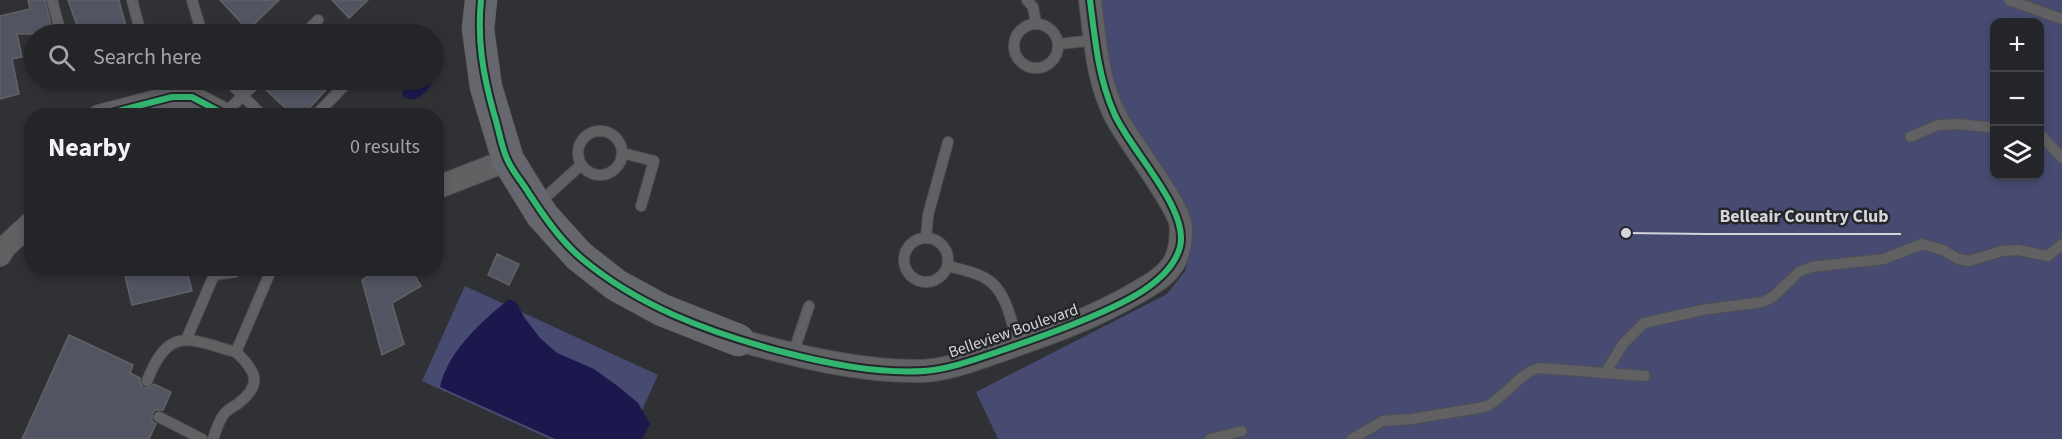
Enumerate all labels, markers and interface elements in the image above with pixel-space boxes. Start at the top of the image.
map controls [1990,18,2044,180]
button: + [1990,18,2044,72]
search box [24,24,444,90]
icon: search [45,41,78,74]
text: Search here [93,41,201,73]
button: − [1990,72,2044,126]
button: layers [1990,126,2044,180]
text: Nearby [48,129,131,166]
text: 0 results [350,133,420,161]
callout: Belleair Country Club [1708,198,1901,234]
text: Belleair Country Club [1719,204,1889,229]
street label: Belleview Boulevard [945,298,1081,363]

